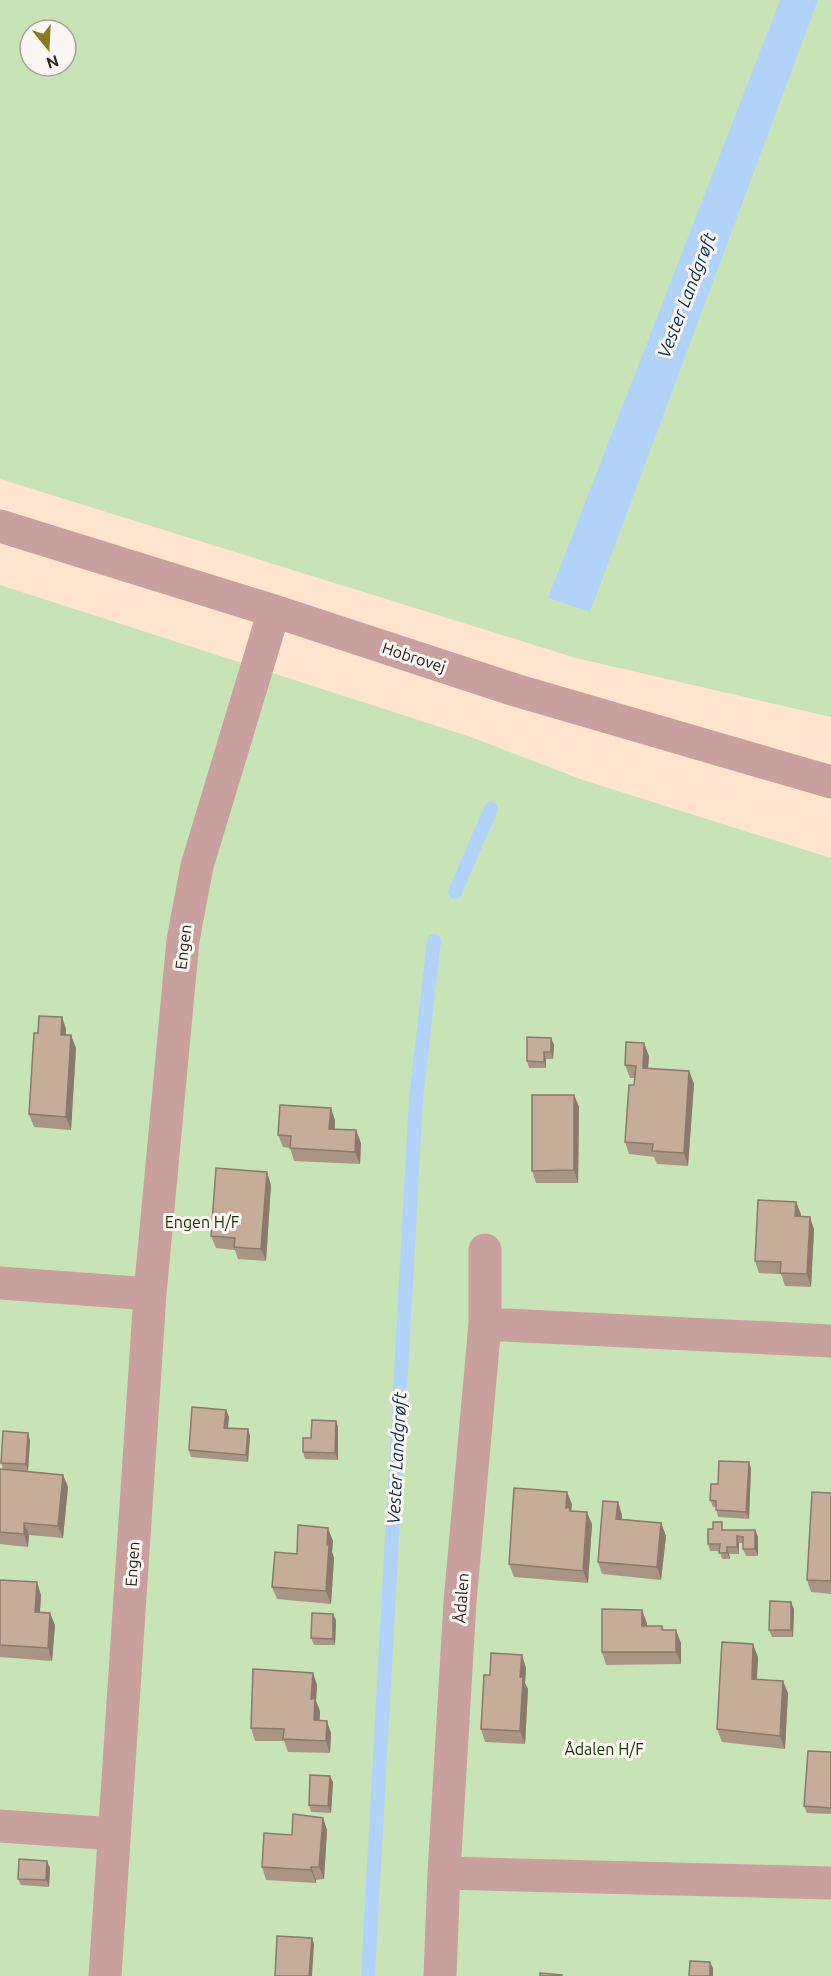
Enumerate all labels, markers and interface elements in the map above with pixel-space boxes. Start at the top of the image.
north arrow [18,18,78,78]
text: N [44,52,61,73]
water label: Vester Landgrøft [653,229,720,361]
street label: Hobrovej [380,638,448,676]
street label: Engen [171,923,195,971]
park label: Engen H/F [165,1213,239,1231]
water label: Vester Landgrøft [383,1390,410,1525]
street label: Engen [121,1541,143,1587]
street label: Ådalen [450,1572,472,1624]
park label: Ådalen H/F [564,1740,644,1758]

